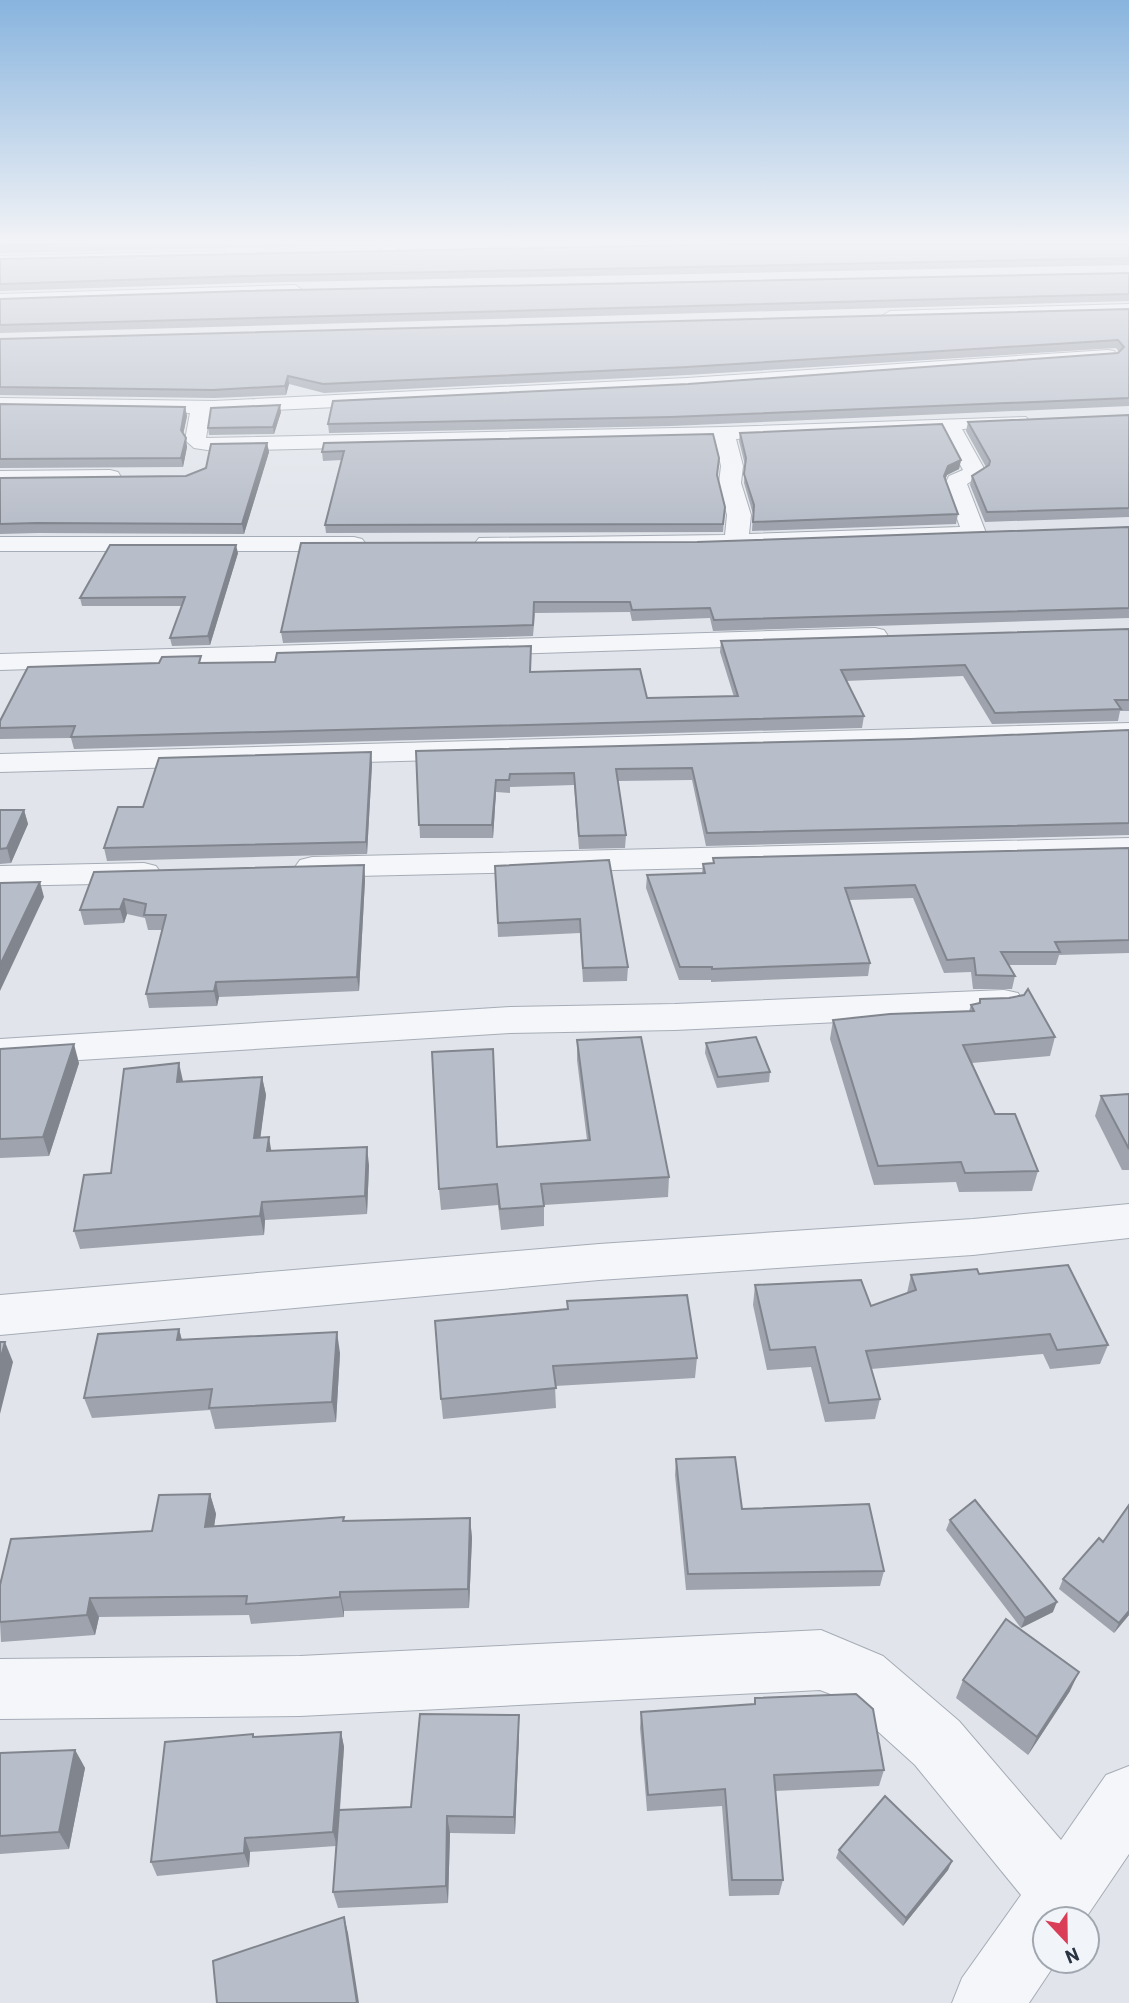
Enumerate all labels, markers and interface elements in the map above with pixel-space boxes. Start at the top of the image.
north arrow [1031,1905,1101,1975]
text: N [1062,1943,1083,1969]

